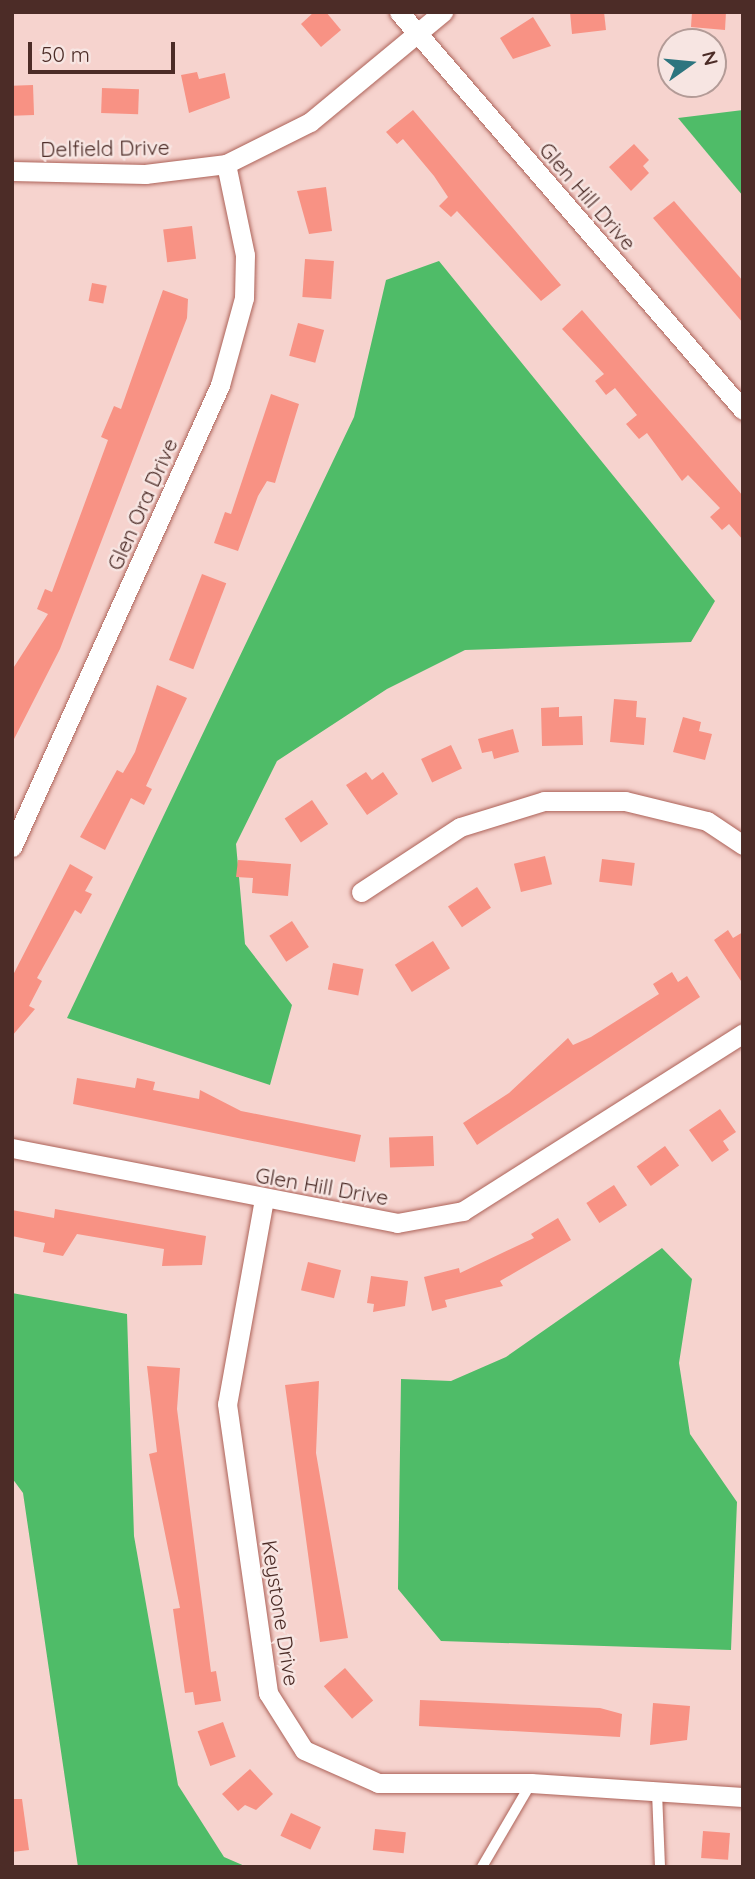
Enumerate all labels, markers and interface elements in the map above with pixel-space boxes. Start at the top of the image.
scale bar [32,28,178,72]
north arrow [657,28,727,98]
text: 50 m [41,41,90,67]
text: N [697,48,724,68]
street label: Delfield Drive [40,134,170,162]
street label: Glen Hill Drive [534,137,642,255]
street label: Glen Ora Drive [102,434,182,574]
street label: Glen Hill Drive [254,1162,390,1210]
street label: Keystone Drive [257,1538,305,1688]

